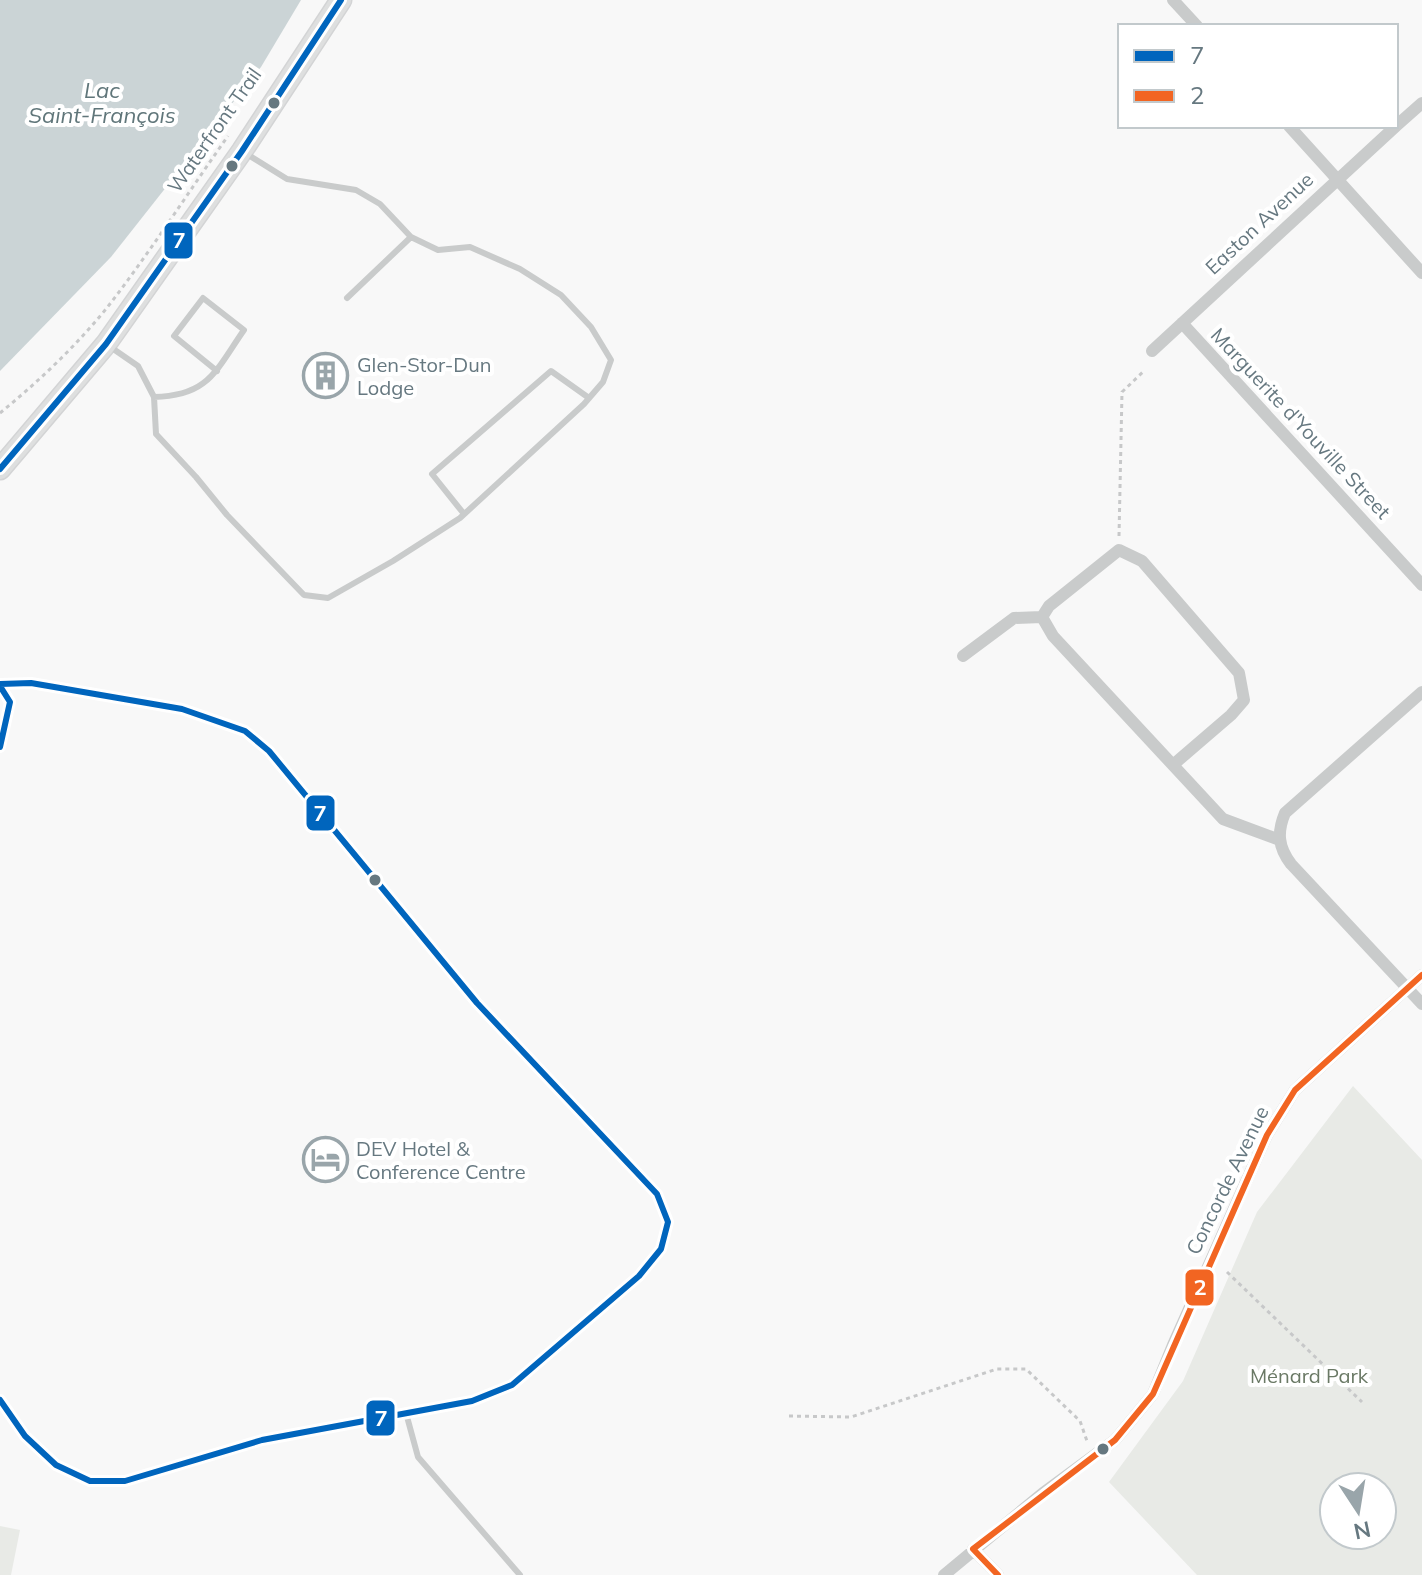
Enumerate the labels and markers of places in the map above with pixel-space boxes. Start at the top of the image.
unlabelled marker [266,95,282,111]
unlabelled marker [224,158,240,174]
building icon: Glen-Stor-Dun Lodge [302,351,350,399]
place label: Glen-Stor-Dun Lodge [357,352,491,400]
unlabelled marker [367,872,383,888]
hotel icon: DEV Hotel & Conference Centre [301,1135,349,1183]
place label: DEV Hotel & Conference Centre [356,1136,526,1184]
unlabelled marker [1095,1441,1111,1457]

